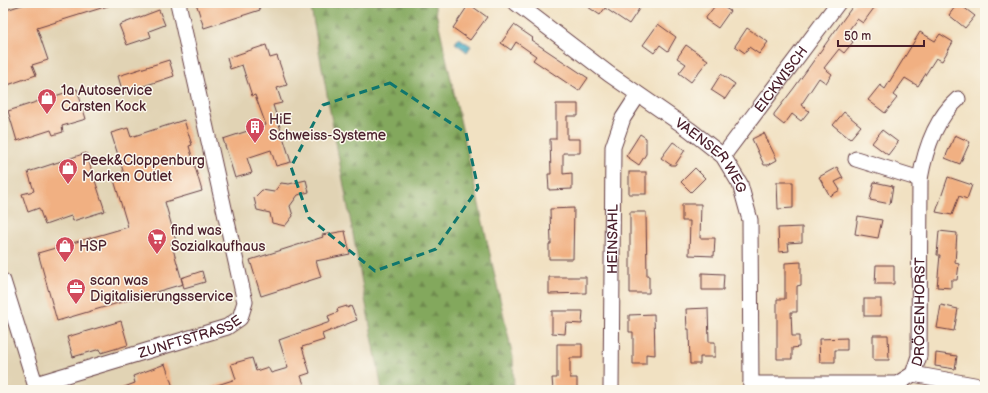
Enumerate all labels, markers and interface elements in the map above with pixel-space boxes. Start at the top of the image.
scale bar [838,22,924,48]
text: 50 m [844,29,871,44]
street label: EICKWISCH [751,43,811,116]
place label: 1a Autoservice Carsten Kock [61,82,152,115]
shop icon: 1a Autoservice Carsten Kock [36,87,58,115]
place label: HiE Schweiss-Systeme [269,111,386,144]
street label: VAENSER WEG [672,114,750,195]
building icon: HiE Schweiss-Systeme [244,116,266,144]
place label: Peek&Cloppenburg Marken Outlet [82,152,205,185]
shop icon: Peek&Cloppenburg Marken Outlet [57,157,79,185]
street label: HEINSAHL [604,204,622,274]
place label: find was Sozialkaufhaus [171,222,265,255]
supermarket icon: find was Sozialkaufhaus [146,227,168,255]
shop icon: HSP [54,235,76,263]
place label: HSP [79,238,107,255]
street label: DRÖGENHORST [908,257,929,369]
place label: scan was Digitalisierungsservice [90,272,233,305]
office icon: scan was Digitalisierungsservice [65,277,87,305]
street label: ZUNFTSTRASSE [136,312,245,362]

